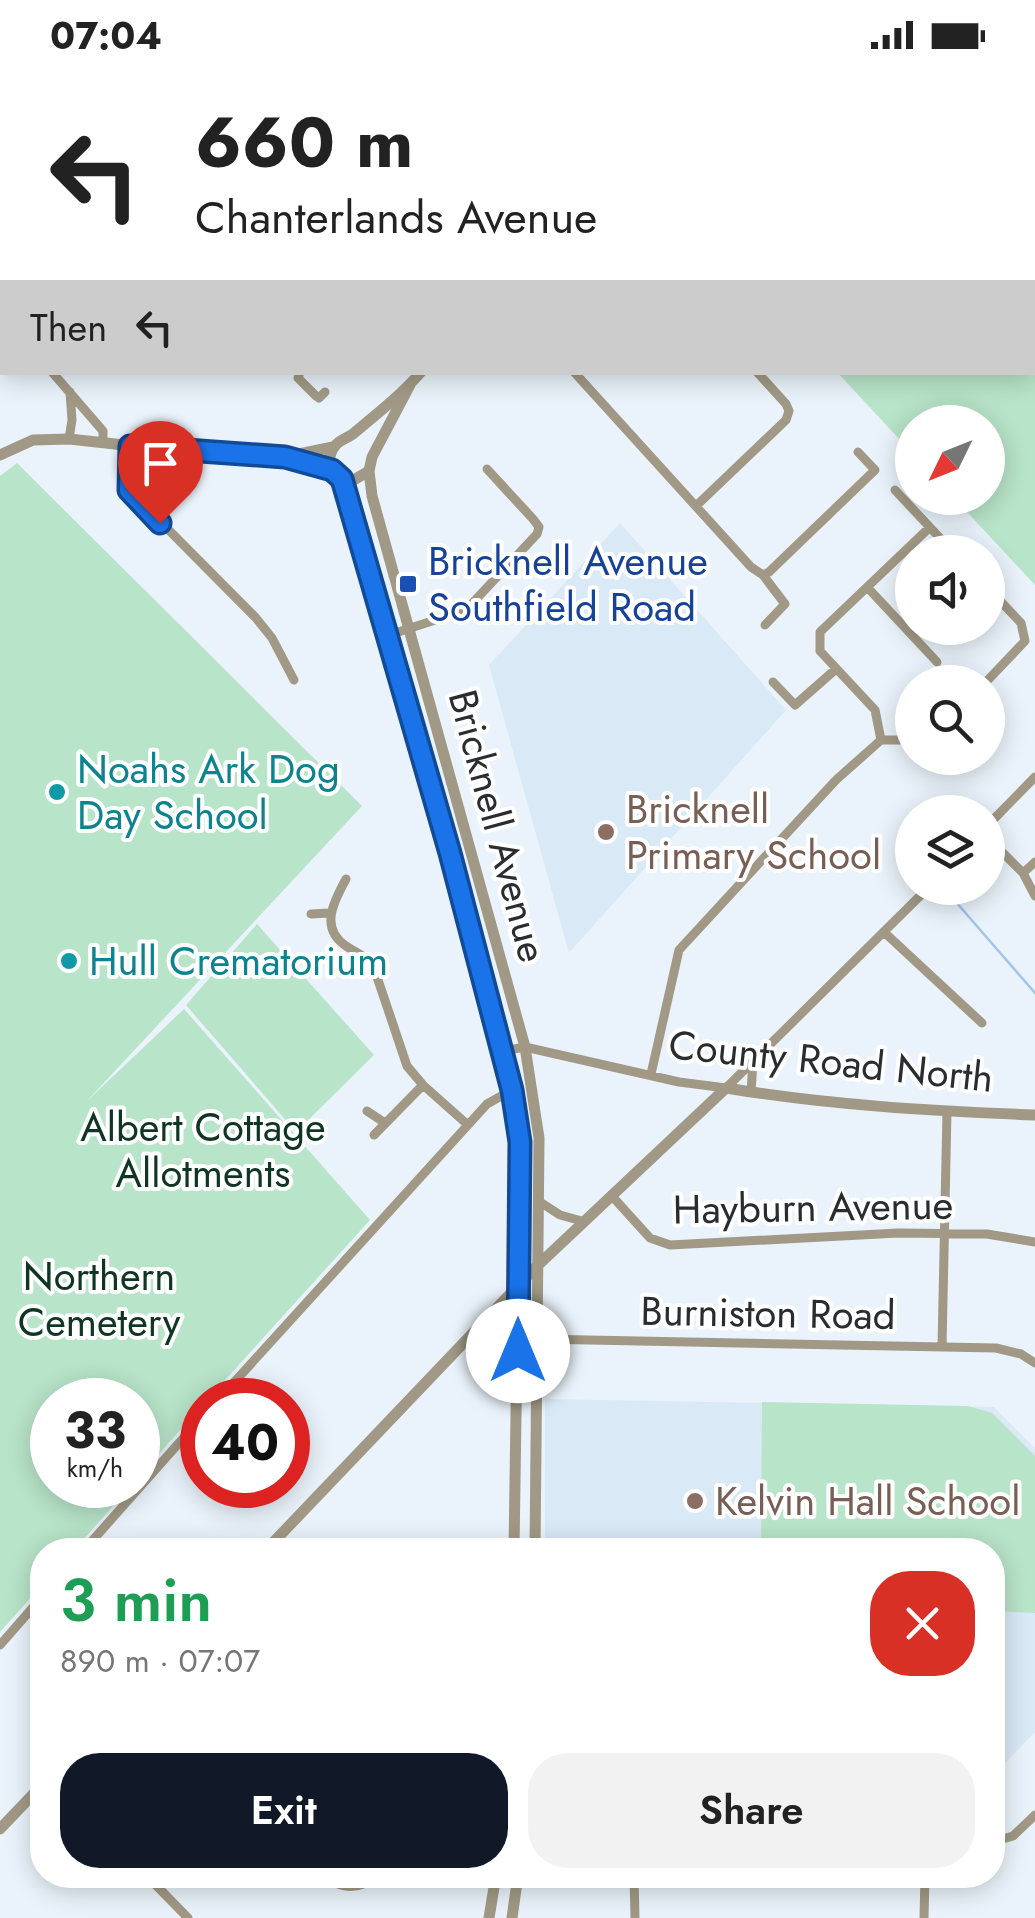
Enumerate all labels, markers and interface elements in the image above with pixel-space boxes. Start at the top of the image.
text: 07:04 [50,8,162,63]
text: 660 m [195,92,413,193]
icon: left [30,110,160,240]
text: Chanterlands Avenue [195,185,597,250]
text: Then [30,300,107,355]
icon: left [127,300,182,355]
north arrow [895,405,1005,515]
map controls [895,405,1005,905]
pin [118,421,203,524]
icon: arrive [133,436,188,491]
place label: Bricknell Avenue Southfield Road [428,532,708,636]
button: sound [895,535,1005,645]
marker: Bricknell Avenue Southfield Road [397,573,419,595]
button: search [895,665,1005,775]
street label: Bricknell Avenue [434,683,562,969]
place label: Noahs Ark Dog Day School [77,740,340,844]
place label: Bricknell Primary School [626,780,881,884]
marker: Noahs Ark Dog Day School [46,781,68,803]
button: layers [895,795,1005,905]
marker: Bricknell Primary School [595,821,617,843]
place label: Hull Crematorium [89,932,388,990]
marker: Hull Crematorium [58,950,80,972]
street label: County Road North [666,1015,996,1107]
park label: Albert Cottage Allotments [80,1098,326,1202]
street label: Hayburn Avenue [672,1176,954,1238]
park label: Northern Cemetery [18,1247,181,1351]
street label: Burniston Road [640,1282,896,1344]
position arrow [466,1299,570,1403]
speed limit sign: 40 [180,1378,310,1508]
text: 33 [64,1394,126,1467]
text: km/h [67,1450,123,1486]
place label: Kelvin Hall School [715,1472,1020,1530]
marker: Kelvin Hall School [684,1490,706,1512]
text: 3 min [60,1557,212,1644]
button: close [870,1571,975,1676]
text: 890 m · 07:07 [60,1638,260,1684]
button: Exit [60,1753,508,1868]
button: Share [528,1753,975,1868]

